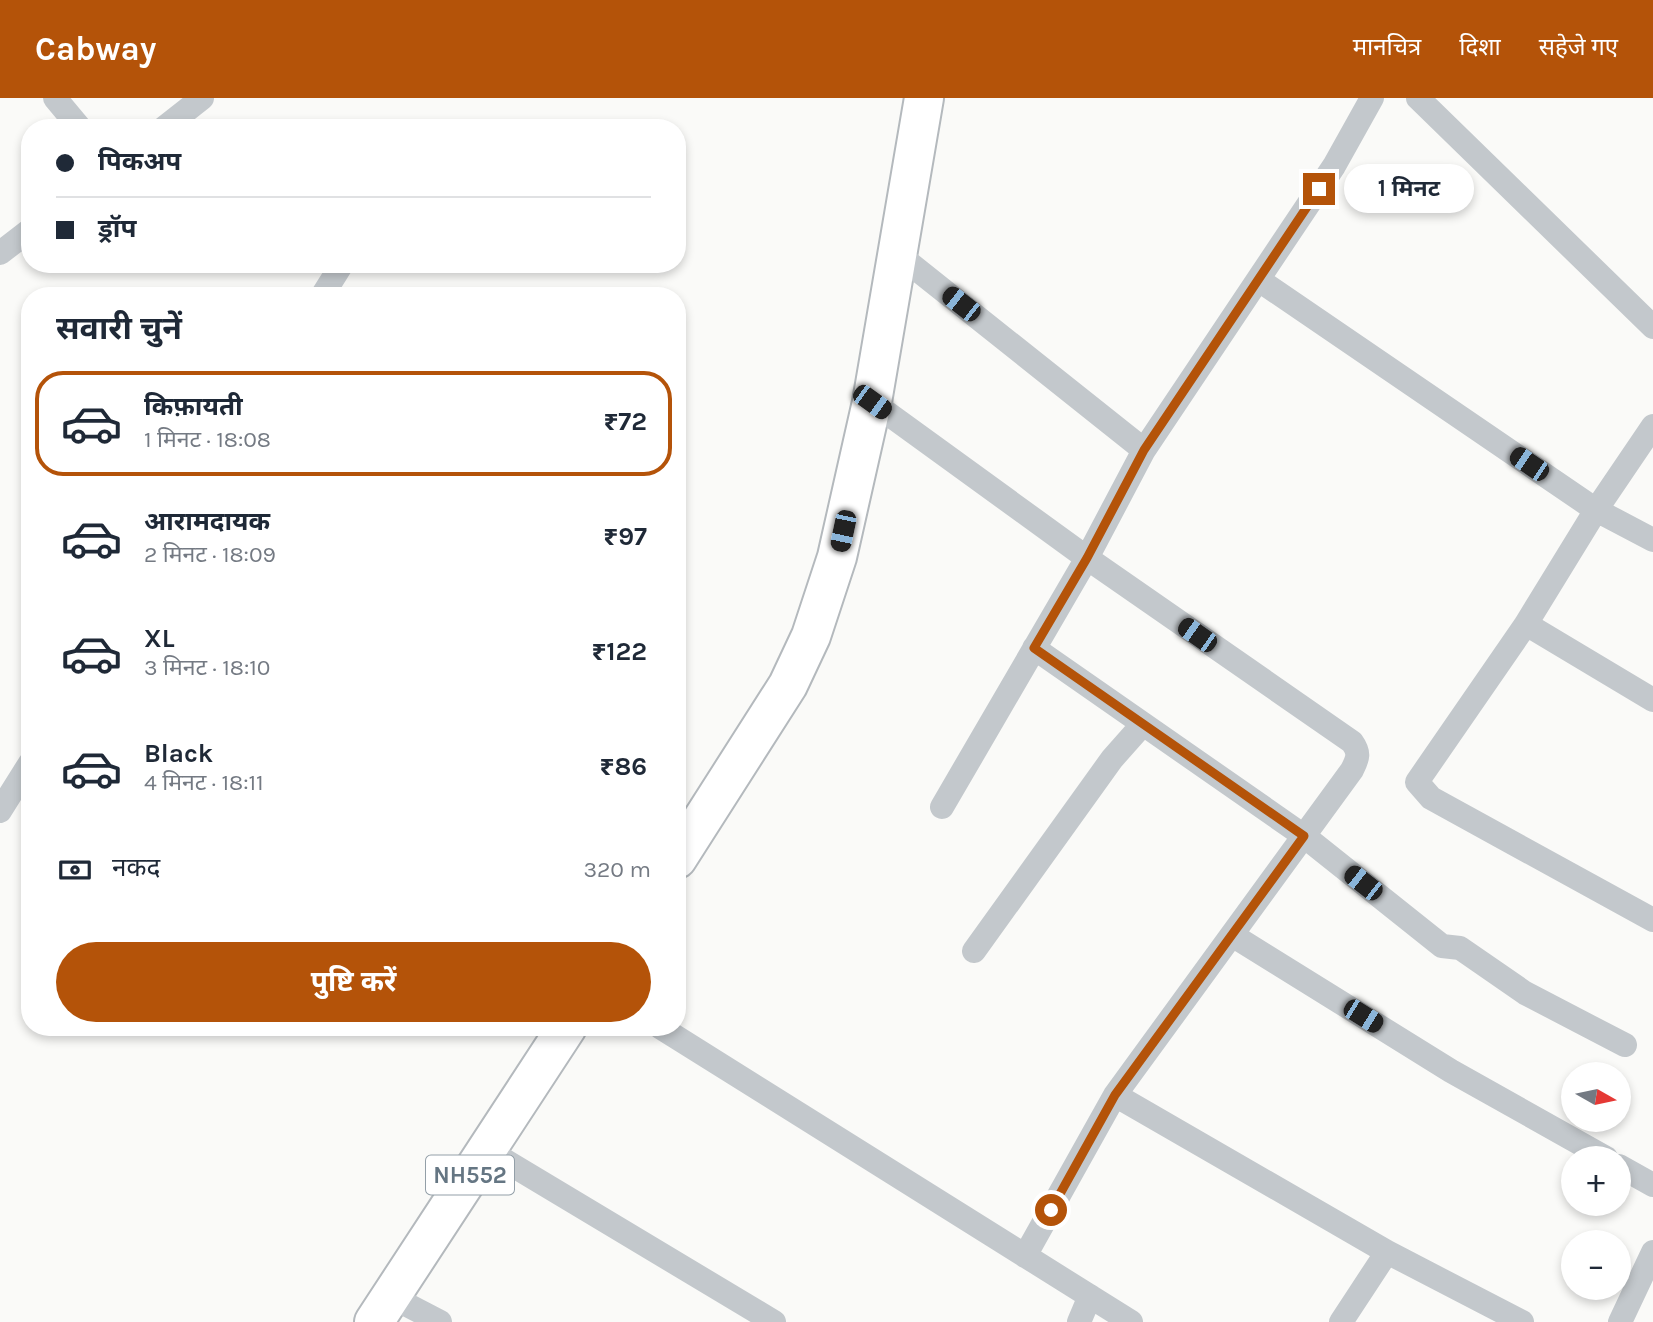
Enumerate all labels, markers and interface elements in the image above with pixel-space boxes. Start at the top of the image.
text: Cabway [35,30,156,68]
text: मानचित्र [1353,33,1421,61]
text: दिशा [1459,33,1501,61]
text: सहेजे गए [1539,33,1618,61]
text: पिकअप [98,146,181,177]
callout: 1 मिनट [1344,164,1473,214]
route end [1303,173,1335,205]
text: 1 मिनट [1378,175,1440,202]
text: ड्रॉप [98,213,136,244]
car [938,283,985,325]
text: सवारी चुनें [56,310,182,347]
car [849,381,896,423]
text: किफ़ायती [144,391,243,422]
icon: car [60,392,123,455]
text: ₹72 [603,406,647,437]
text: 1 मिनट · 18:08 [144,426,271,453]
car [1506,444,1553,484]
text: आरामदायक [144,506,270,537]
icon: car [60,507,123,570]
car [829,508,858,554]
text: ₹97 [603,521,647,552]
text: 2 मिनट · 18:09 [144,541,276,568]
car [1174,614,1221,656]
icon: car [60,622,123,685]
text: XL [144,623,175,654]
text: ₹122 [591,636,647,667]
text: 3 मिनट · 18:10 [144,654,270,681]
icon: car [60,737,123,800]
text: Black [144,738,213,769]
text: ₹86 [600,751,647,782]
text: 4 मिनट · 18:11 [144,769,264,796]
icon: cash [56,851,94,889]
text: नकद [112,852,160,883]
text: 320 m [583,856,651,883]
car [1340,862,1387,904]
button: पुष्टि करें [56,942,651,1022]
car [1340,996,1387,1036]
north arrow [1561,1062,1631,1132]
map controls [1561,1062,1631,1300]
button: + [1561,1146,1631,1216]
road number: NH552 [426,1156,514,1194]
route start [1035,1194,1067,1226]
button: − [1561,1230,1631,1300]

